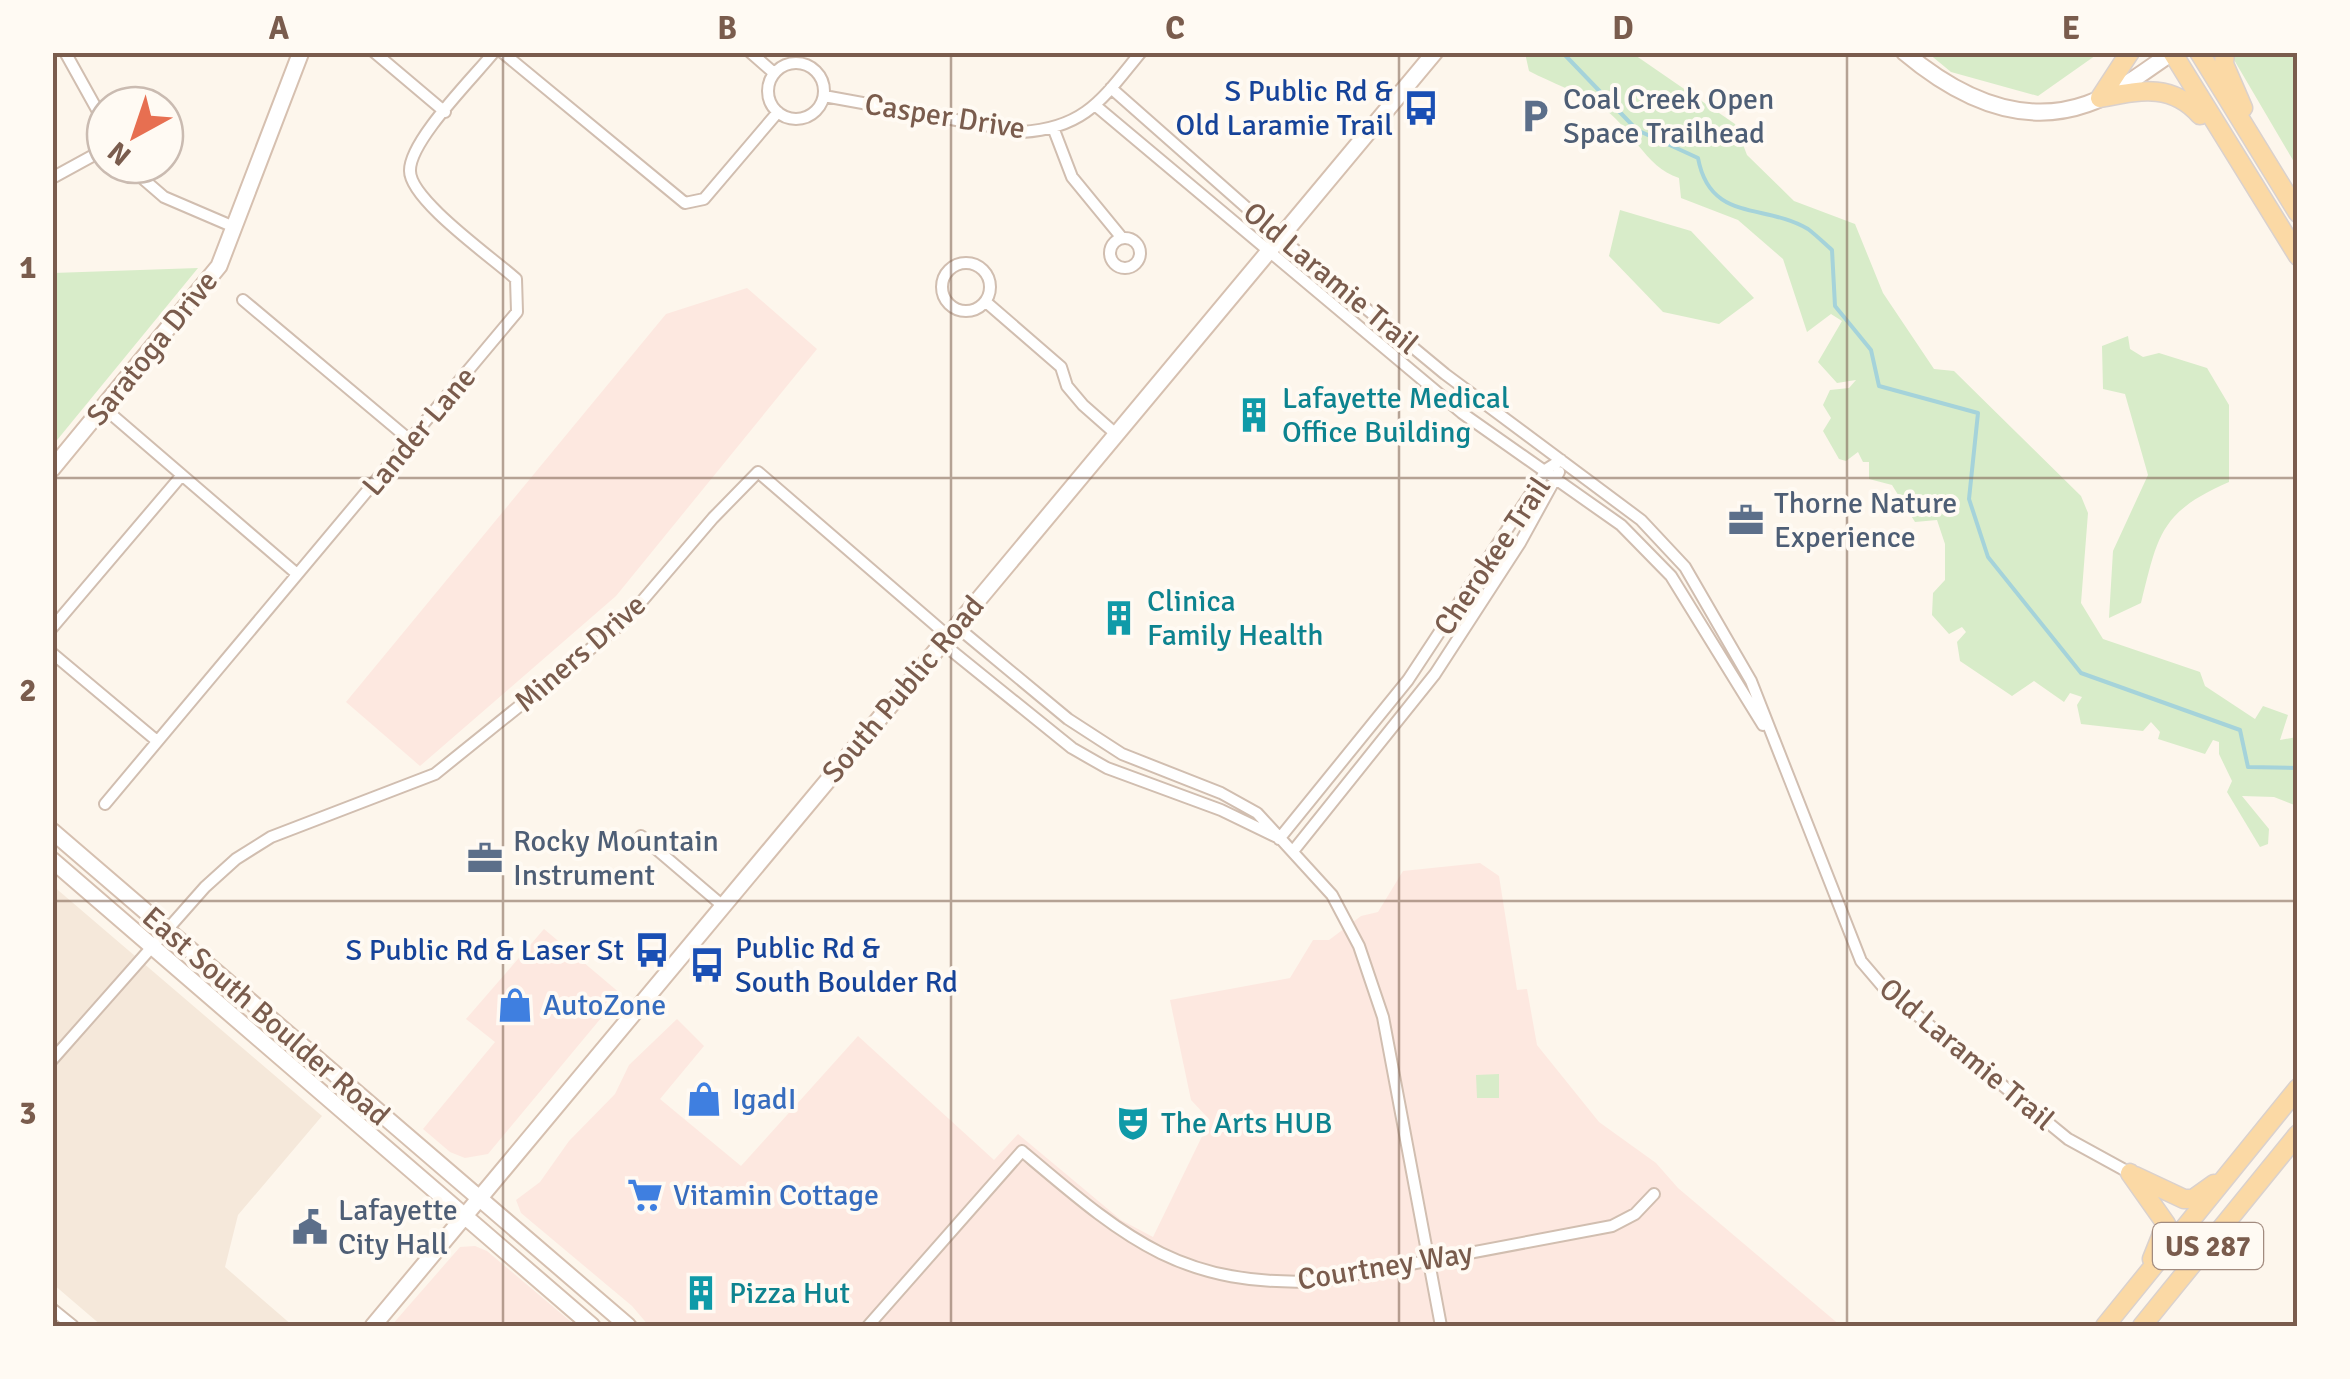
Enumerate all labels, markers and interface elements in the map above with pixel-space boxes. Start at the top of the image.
text: A [269,9,290,48]
text: B [717,9,737,48]
text: C [1165,9,1185,48]
text: D [1612,9,1634,48]
text: E [2062,9,2080,48]
place label: S Public Rd & Old Laramie Trail [1176,73,1393,144]
place label: Coal Creek Open Space Trailhead [1563,81,1774,152]
north arrow [85,85,185,185]
street label: Casper Drive [862,86,1028,147]
bus stop icon: S Public Rd & Old Laramie Trail [1402,89,1440,127]
parking icon: Coal Creek Open Space Trailhead [1516,97,1554,135]
text: N [101,134,138,173]
street label: Old Laramie Trail [1235,194,1426,362]
text: 1 [19,248,37,287]
street label: Saratoga Drive [79,264,226,433]
street label: Lander Lane [355,359,484,504]
place label: Lafayette Medical Office Building [1282,380,1510,451]
building icon: Lafayette Medical Office Building [1235,396,1273,434]
street label: Cherokee Trail [1426,470,1559,642]
place label: Thorne Nature Experience [1774,485,1957,556]
office icon: Thorne Nature Experience [1727,501,1765,539]
place label: Clinica Family Health [1147,583,1324,654]
street label: Miners Drive [507,586,653,720]
street label: South Public Road [814,588,992,790]
building icon: Clinica Family Health [1100,599,1138,637]
text: 2 [19,671,37,710]
place label: Rocky Mountain Instrument [513,823,719,894]
office icon: Rocky Mountain Instrument [466,839,504,877]
street label: East South Boulder Road [134,899,397,1134]
place label: Public Rd & South Boulder Rd [735,930,958,1001]
bus stop icon: S Public Rd & Laser St [633,931,671,969]
place label: S Public Rd & Laser St [345,932,624,969]
bus stop icon: Public Rd & South Boulder Rd [688,946,726,984]
street label: Old Laramie Trail [1871,970,2062,1138]
shop icon: AutoZone [496,986,534,1024]
place label: AutoZone [543,987,666,1024]
shop icon: IgadI [685,1080,723,1118]
place label: IgadI [732,1081,796,1118]
text: 3 [19,1094,37,1133]
theatre icon: The Arts HUB [1114,1104,1152,1142]
place label: The Arts HUB [1161,1105,1332,1142]
supermarket icon: Vitamin Cottage [626,1176,664,1214]
place label: Vitamin Cottage [673,1177,879,1214]
place label: Lafayette City Hall [338,1192,458,1263]
public building icon: Lafayette City Hall [291,1208,329,1246]
road number: US 287 [2153,1223,2263,1269]
street label: Courtney Way [1295,1234,1475,1299]
building icon: Pizza Hut [682,1274,720,1312]
place label: Pizza Hut [729,1275,850,1312]

